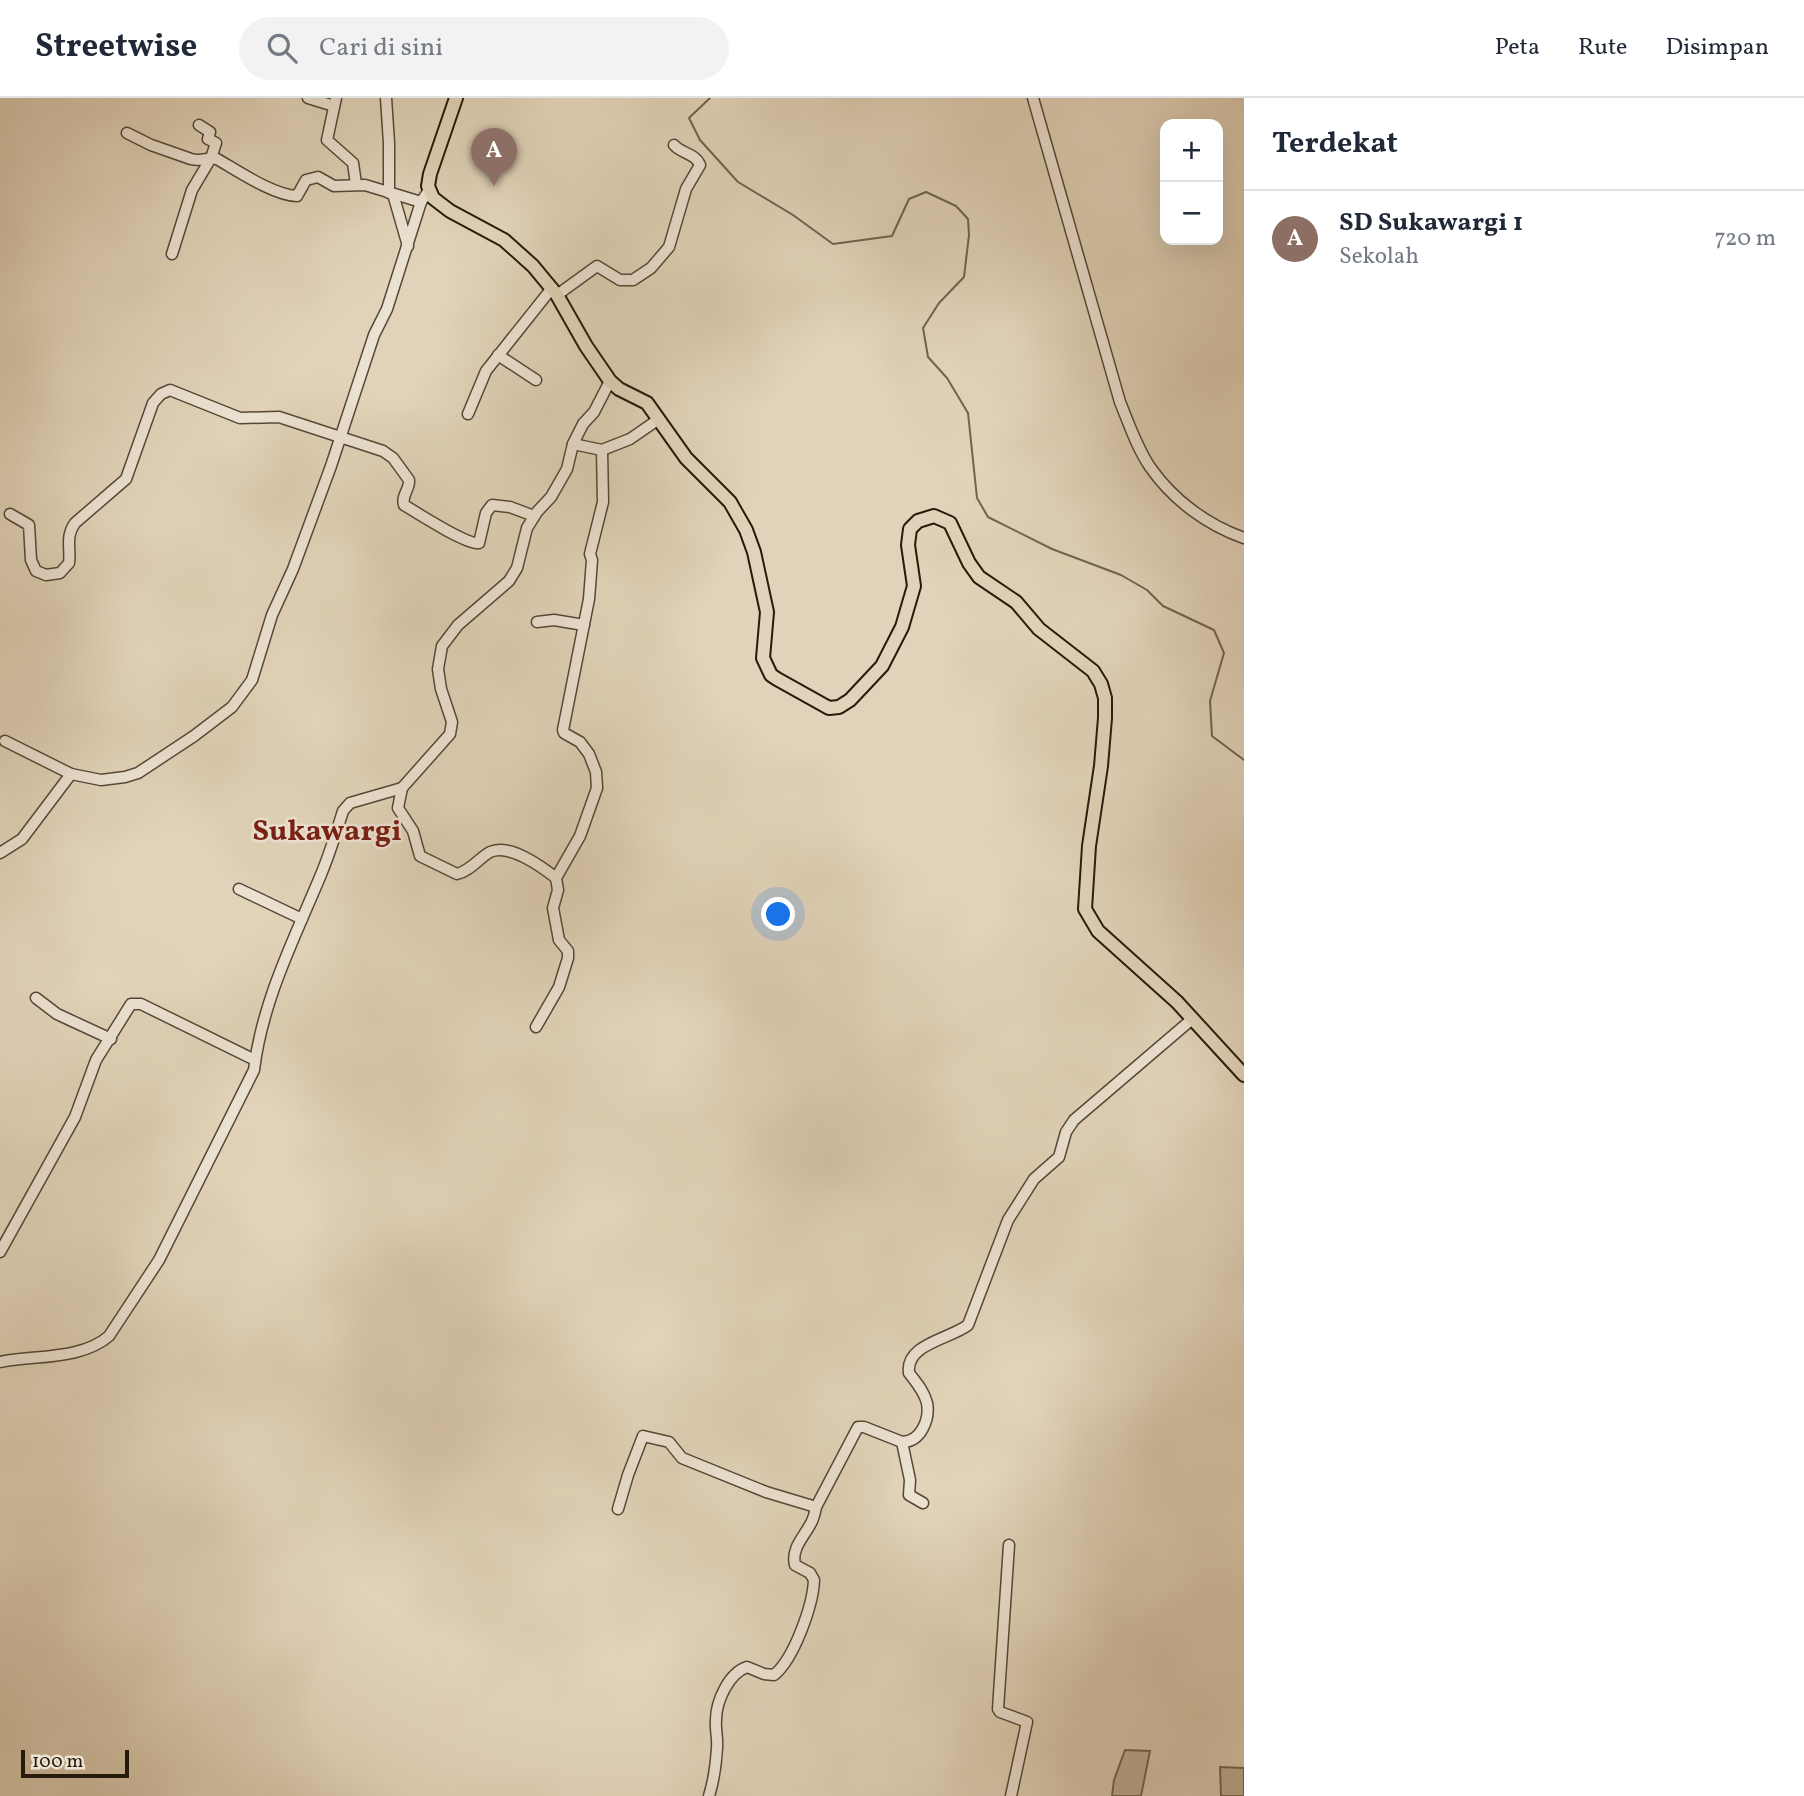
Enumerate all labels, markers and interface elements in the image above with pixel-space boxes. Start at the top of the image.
search box [239,17,729,80]
text: Streetwise [35,25,197,71]
icon: search [263,29,301,67]
text: Cari di sini [319,30,443,66]
text: Peta [1495,31,1540,65]
text: Rute [1578,31,1627,65]
text: Disimpan [1665,31,1769,65]
map controls [1160,119,1223,245]
button: + [1160,119,1223,182]
text: Terdekat [1272,123,1398,165]
pin: A [471,128,517,186]
button: − [1160,182,1223,245]
text: SD Sukawargi 1 [1339,205,1523,241]
text: A [1287,223,1303,255]
text: 720 m [1714,223,1776,255]
text: Sekolah [1339,241,1419,273]
district label: Sukawargi [252,811,402,853]
your location [761,897,795,931]
scale bar [21,1747,130,1779]
text: 100 m [32,1749,83,1775]

